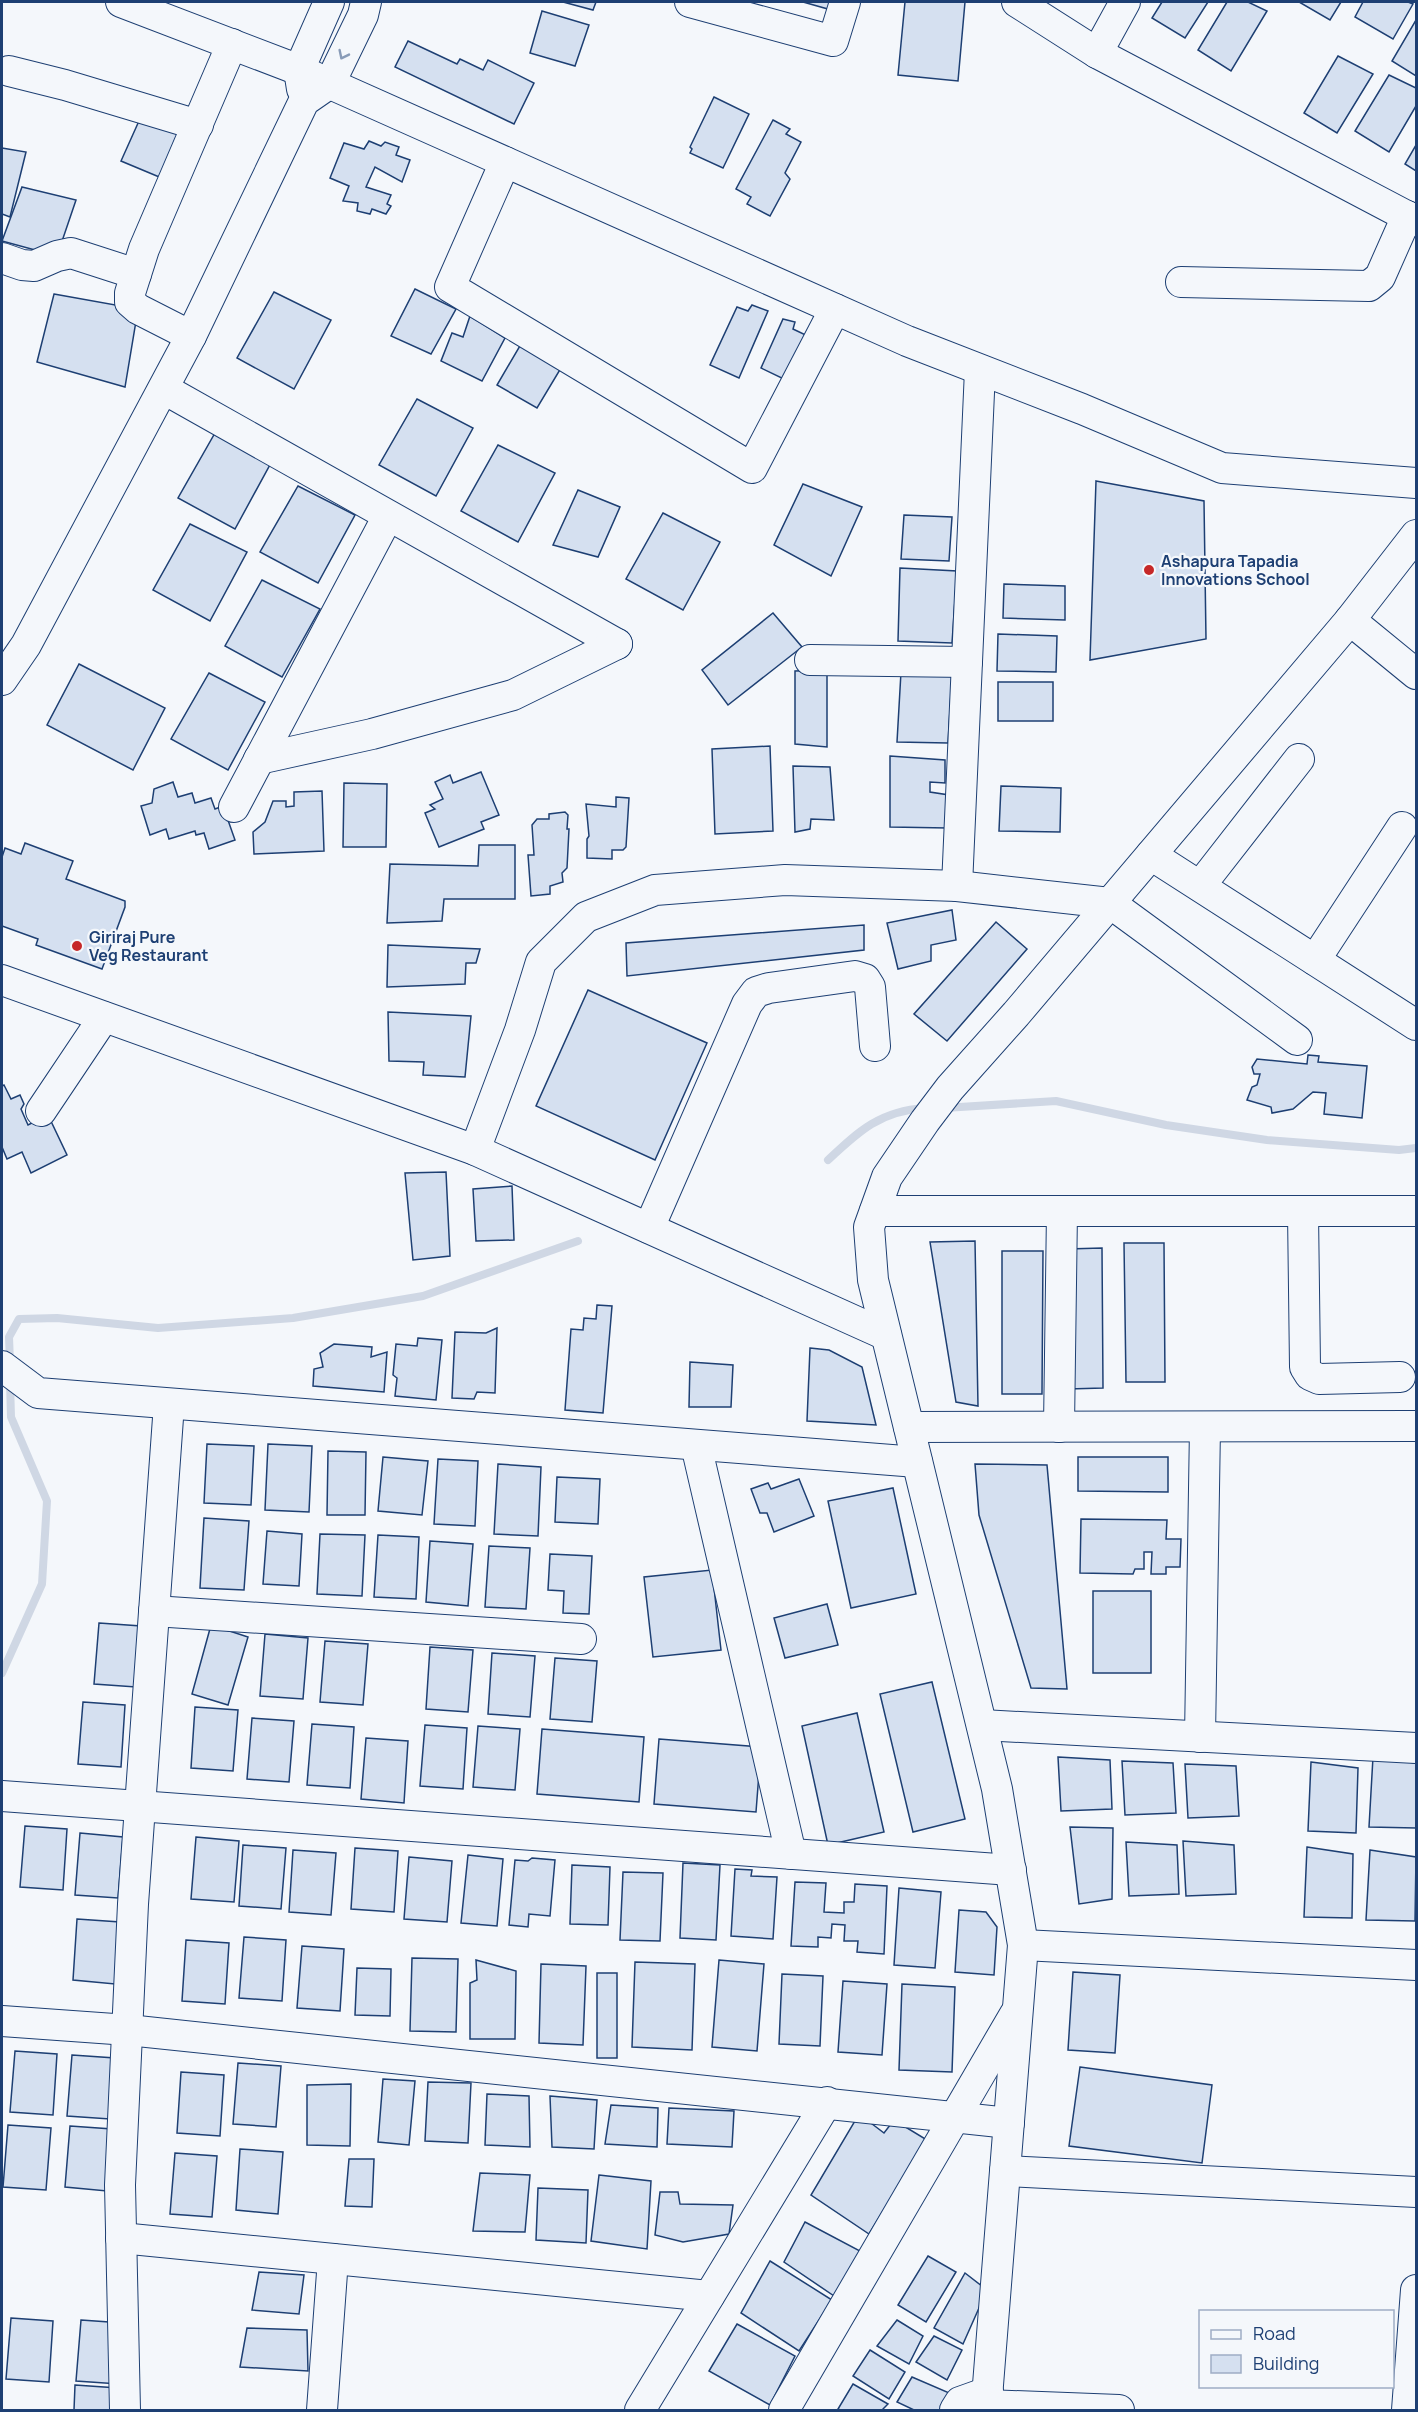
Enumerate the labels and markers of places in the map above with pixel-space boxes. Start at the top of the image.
place label: Ashapura Tapadia Innovations School [1161,550,1310,590]
marker: Ashapura Tapadia Innovations School [1142,563,1156,577]
place label: Giriraj Pure Veg Restaurant [89,926,208,966]
marker: Giriraj Pure Veg Restaurant [70,939,84,953]

